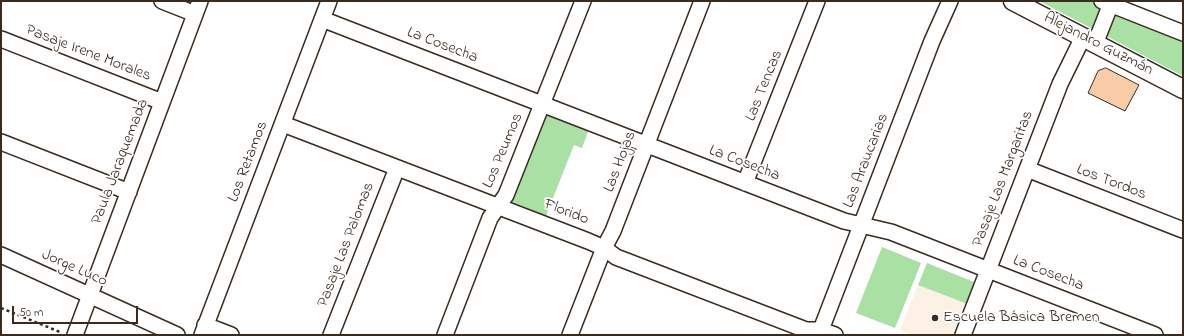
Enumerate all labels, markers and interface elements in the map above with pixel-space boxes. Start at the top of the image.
street label: Alejandro Guzmán [1040,9,1156,81]
street label: Pasaje Irene Morales [23,21,153,87]
street label: La Cosecha [404,24,480,68]
street label: Las Tencas [742,48,788,124]
street label: Paula Jaraquemada [88,96,154,228]
street label: Pasaje Las Margaritas [969,108,1039,250]
street label: Los Peumos [480,111,528,191]
street label: Las Araucarias [840,111,894,211]
street label: Los Retamos [225,119,273,205]
street label: Las Hojas [601,129,641,195]
street label: La Cosecha [706,142,782,186]
street label: Los Tordos [1073,161,1149,205]
street label: Pasaje Las Palomas [314,180,380,310]
street label: Florido [541,196,591,230]
street label: Jorge Luco [38,246,110,292]
street label: La Cosecha [1010,252,1086,296]
scale bar [14,298,140,324]
text: 50 m [19,304,43,322]
place label: Escuela Básica Bremen [943,308,1100,328]
marker: Escuela Básica Bremen [930,313,940,323]

